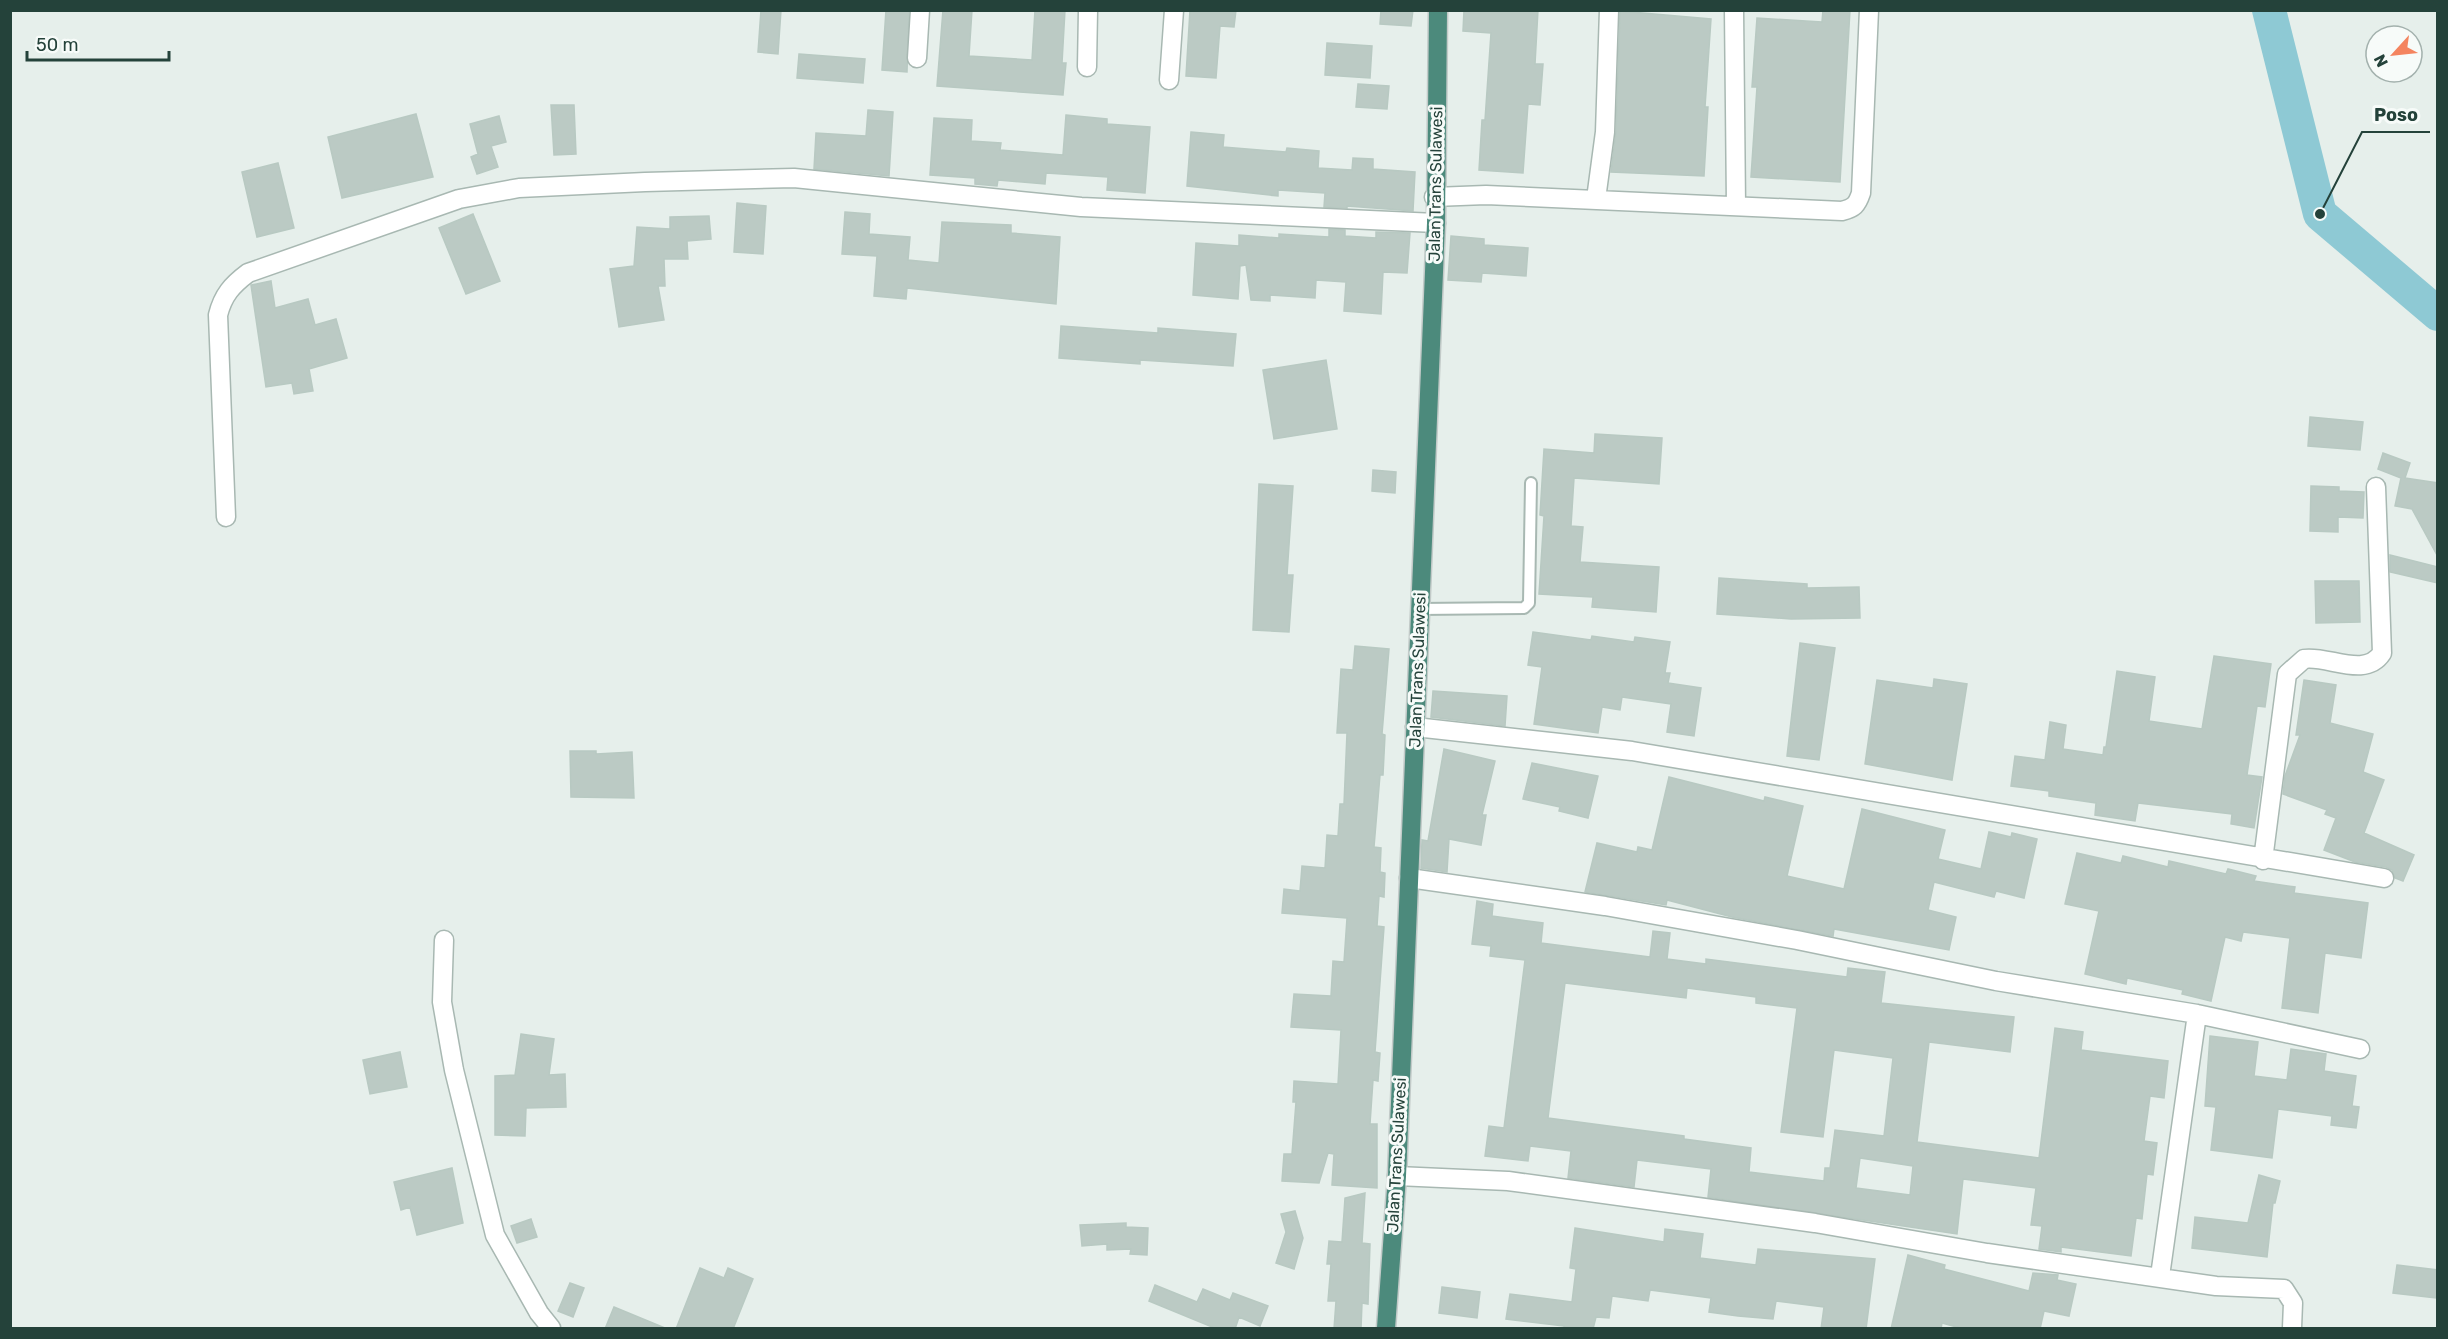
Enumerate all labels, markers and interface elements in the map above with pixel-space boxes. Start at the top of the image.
scale bar [27,24,170,62]
north arrow [2364,24,2424,84]
text: 50 m [36,34,79,56]
text: N [2370,51,2392,70]
callout: Poso [2362,96,2430,132]
text: Poso [2374,104,2418,126]
street label: Jalan Trans Sulawesi [1425,106,1446,262]
street label: Jalan Trans Sulawesi [1405,592,1430,748]
street label: Jalan Trans Sulawesi [1383,1077,1410,1233]

